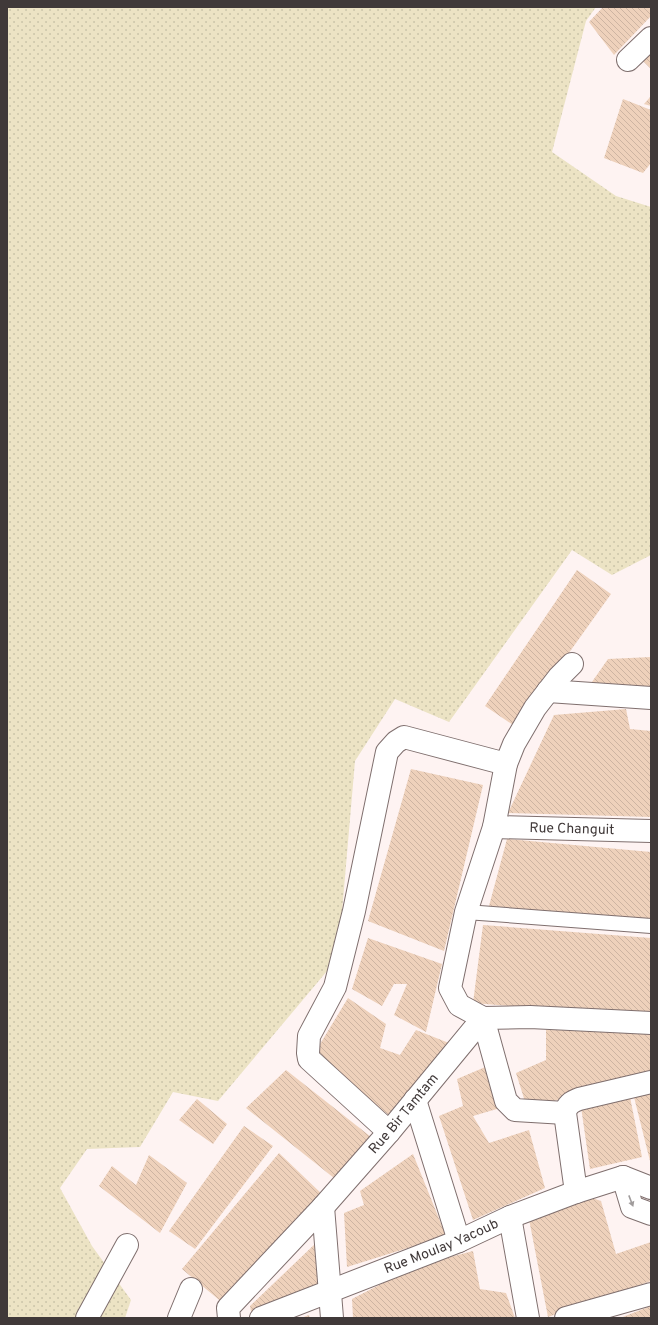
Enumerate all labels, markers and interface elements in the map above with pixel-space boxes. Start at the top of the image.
street label: Rue Changuit [529,819,615,839]
street label: Rue Bir Tamtam [365,1070,442,1157]
one-way arrow [628,1196,634,1208]
street label: Rue Moulay Yacoub [382,1215,501,1278]

